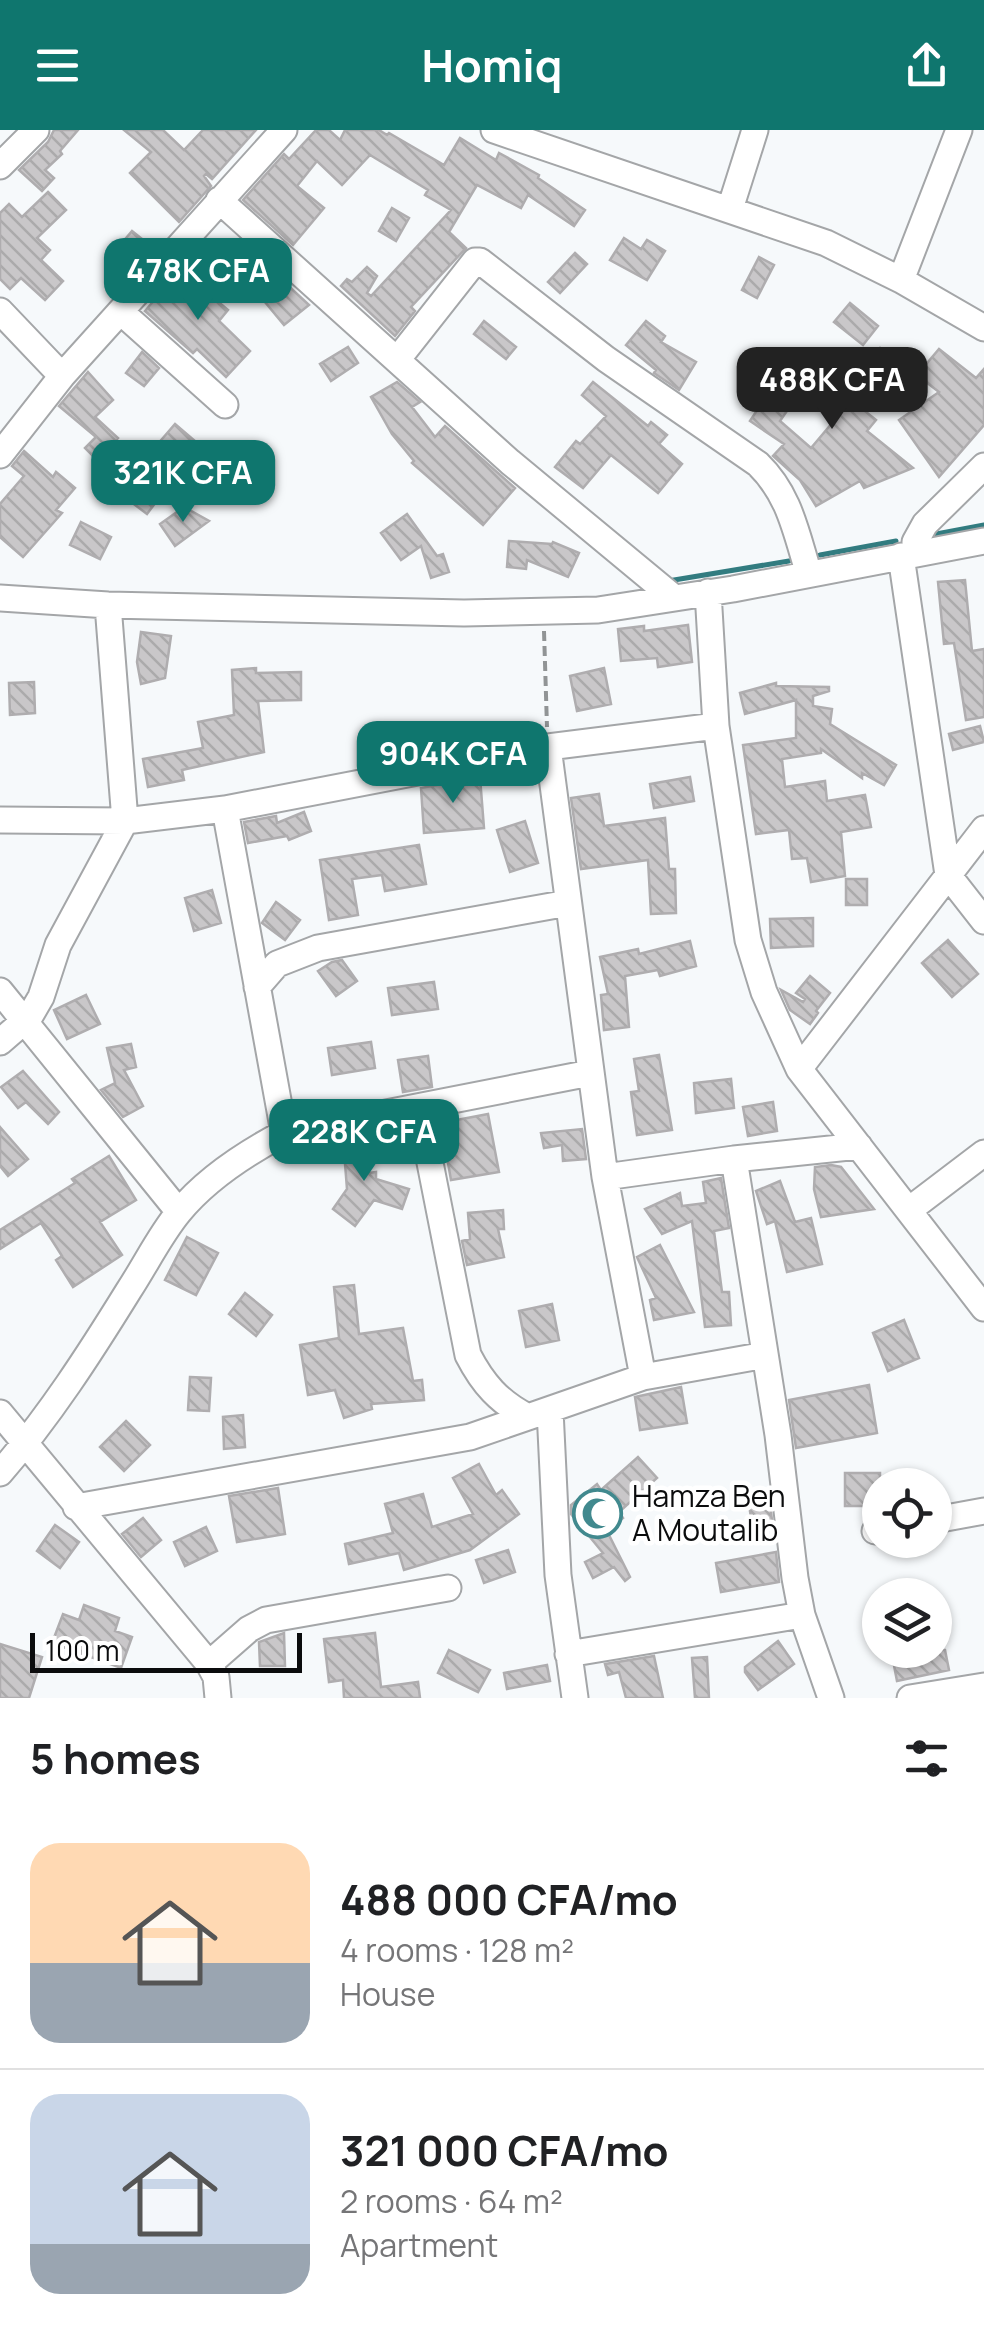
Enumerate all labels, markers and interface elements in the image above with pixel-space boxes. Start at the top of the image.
text: Homiq [421,34,563,96]
icon: menu [30,38,85,93]
icon: share [899,38,954,93]
pin: 478K CFA [95,238,301,323]
text: 478K CFA [126,248,270,292]
pin: 488K CFA [729,347,935,432]
text: 488K CFA [759,357,905,401]
pin: 321K CFA [80,440,286,525]
text: 321K CFA [113,450,253,494]
pin: 904K CFA [350,721,556,806]
text: 904K CFA [379,731,527,775]
pin: 228K CFA [261,1099,467,1184]
text: 228K CFA [291,1109,437,1153]
map controls [862,1468,952,1668]
button: locate [862,1468,952,1558]
place label: Hamza Ben A Moutalib [632,1475,786,1550]
mosque icon: Hamza Ben A Moutalib [571,1488,623,1540]
button: layers [862,1578,952,1668]
scale bar [30,1628,302,1672]
text: 100 m [45,1631,119,1669]
text: 5 homes [30,1729,201,1787]
icon: filters [899,1731,954,1786]
text: 488 000 CFA/mo [340,1870,678,1928]
icon: home [110,1883,230,2003]
text: 4 rooms · 128 m² [340,1928,574,1972]
text: House [340,1972,435,2016]
text: 321 000 CFA/mo [340,2121,669,2179]
icon: home [110,2134,230,2254]
text: 2 rooms · 64 m² [340,2179,563,2223]
text: Apartment [340,2223,498,2267]

